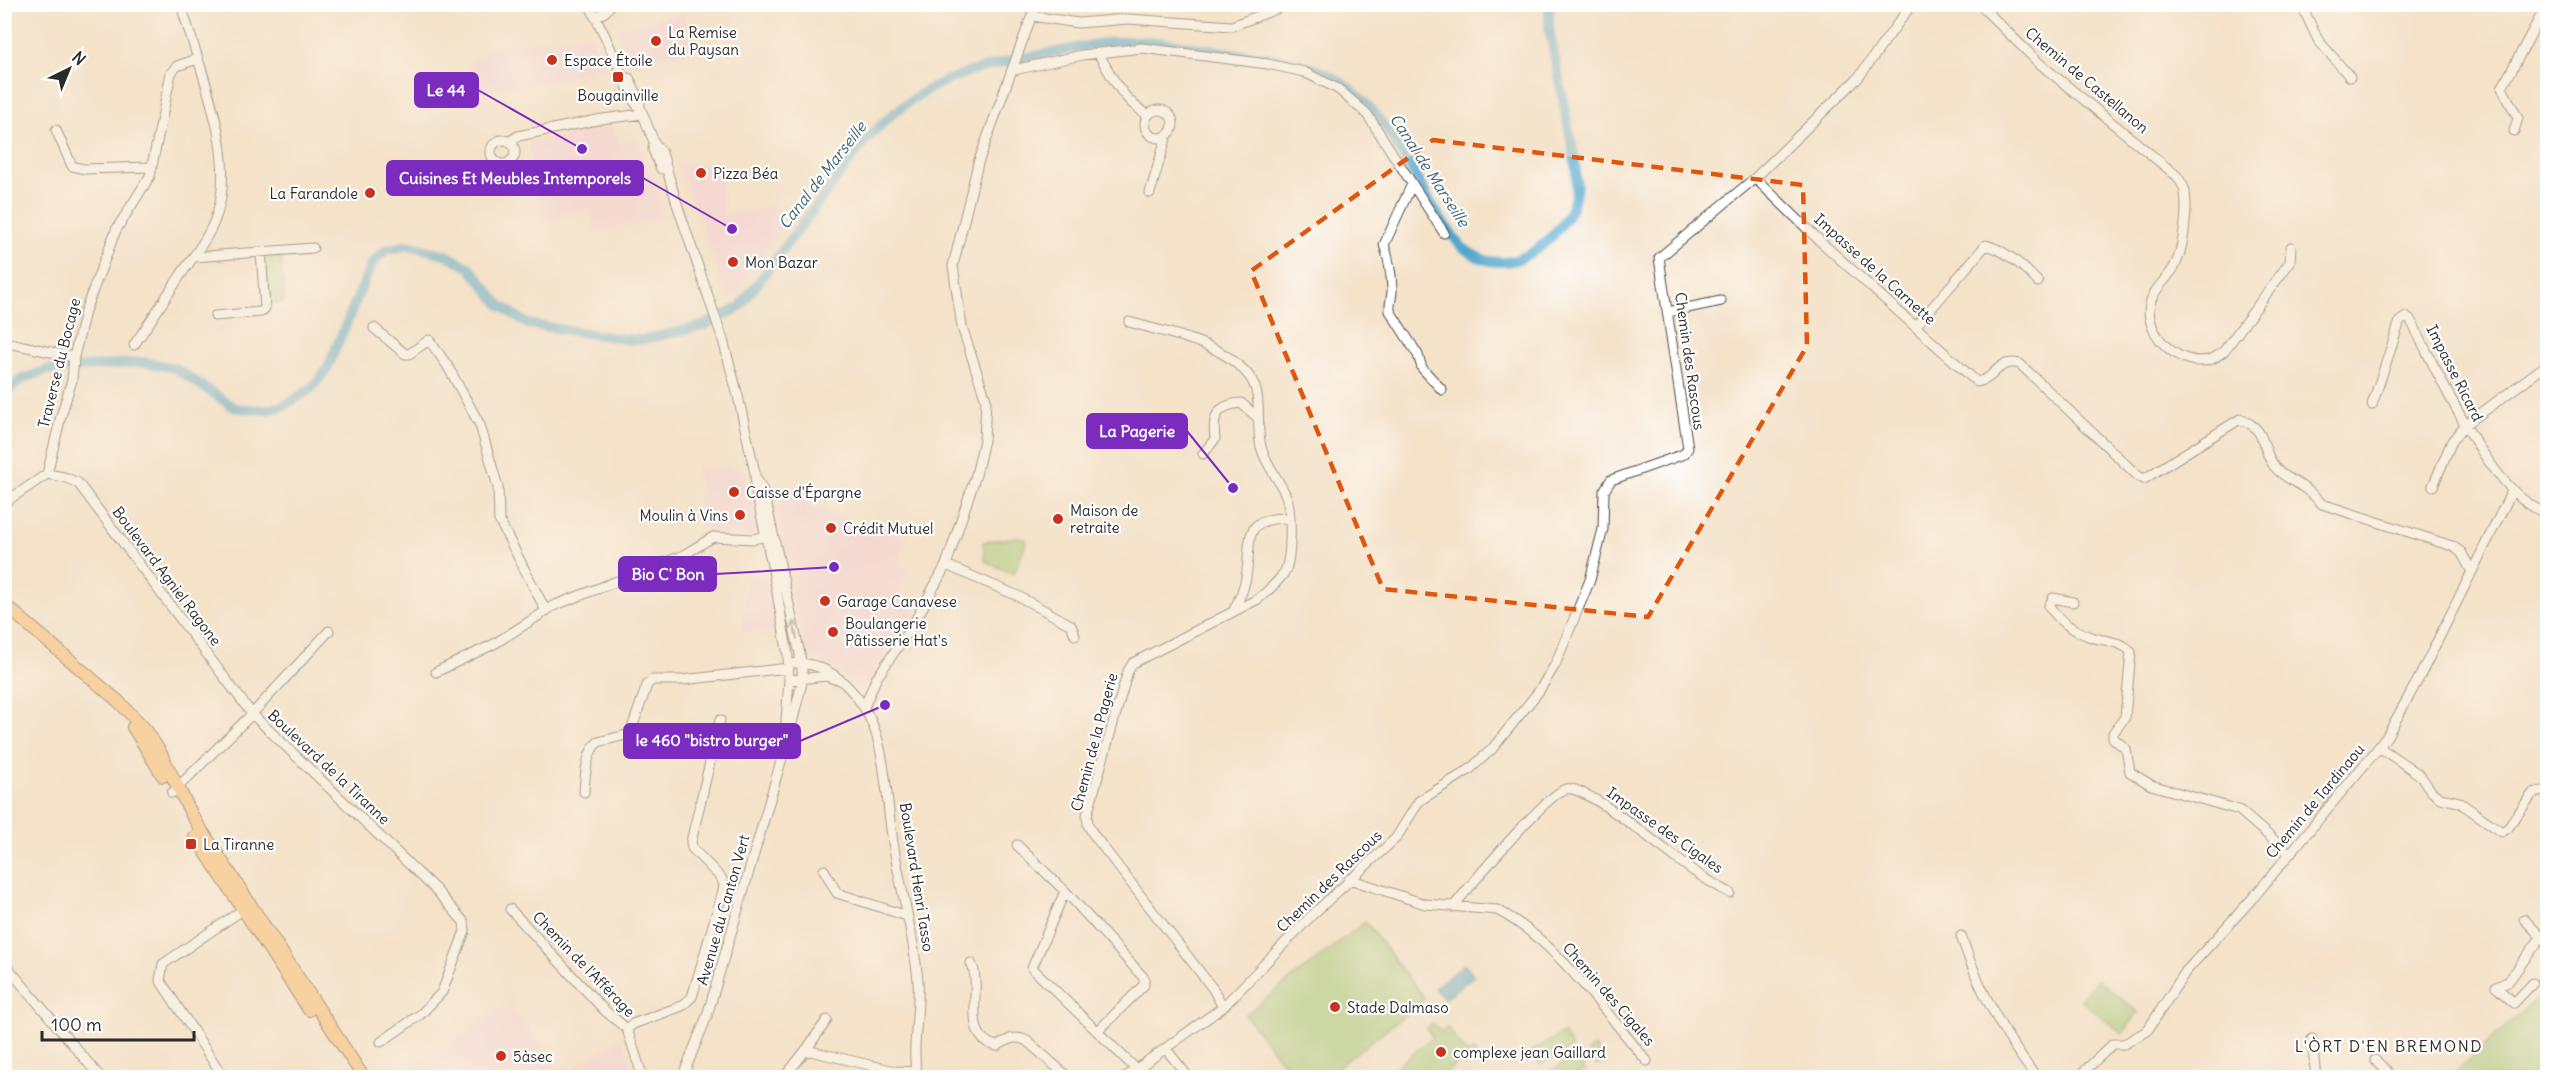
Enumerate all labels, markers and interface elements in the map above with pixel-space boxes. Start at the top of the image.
place label: La Remise du Paysan [668,23,739,59]
street label: Chemin de Castellanon [2022,23,2153,137]
marker: La Remise du Paysan [649,34,663,48]
north arrow [39,39,99,99]
text: N [68,47,90,69]
place label: Espace Étoile [564,51,653,70]
marker: Espace Étoile [545,53,559,67]
marker: Bougainville [611,70,625,84]
callout: Le 44 [415,73,478,107]
text: Le 44 [426,80,466,100]
place label: Bougainville [577,86,659,105]
water label: Canal de Marseille [1386,110,1475,231]
water label: Canal de Marseille [774,116,871,233]
callout: Cuisines Et Meubles Intemporels [387,161,643,195]
place label: Pizza Béa [713,164,779,183]
marker: Pizza Béa [694,166,708,180]
text: Cuisines Et Meubles Intemporels [399,168,631,189]
place label: La Farandole [270,184,358,203]
marker: La Farandole [363,186,377,200]
street label: Impasse de la Carnette [1810,209,1940,329]
place label: Mon Bazar [745,253,818,272]
marker: Mon Bazar [726,255,740,269]
street label: Chemin des Rascous [1671,291,1709,431]
street label: Traverse du Bocage [34,296,84,430]
street label: Impasse Ricard [2423,322,2488,425]
callout: La Pagerie [1087,414,1187,448]
text: La Pagerie [1099,421,1175,442]
place label: Caisse d'Épargne [746,483,862,502]
marker: Caisse d'Épargne [727,485,741,499]
place label: Maison de retraite [1070,501,1138,537]
street label: Boulevard Agniel Ragone [109,503,225,649]
place label: Moulin à Vins [639,506,728,525]
marker: Moulin à Vins [733,508,747,522]
marker: Maison de retraite [1051,512,1065,526]
place label: Crédit Mutuel [843,519,933,538]
marker: Crédit Mutuel [824,521,838,535]
callout: Bio C' Bon [619,557,716,591]
text: Bio C' Bon [632,564,704,584]
place label: Garage Canavese [837,592,957,611]
marker: Garage Canavese [818,594,832,608]
place label: Boulangerie Pâtisserie Hat's [845,614,948,650]
one-way arrow [789,621,800,640]
marker: Boulangerie Pâtisserie Hat's [826,625,840,639]
street label: Chemin de la Pagerie [1066,671,1122,813]
street label: Boulevard de la Tiranne [264,706,394,828]
callout: le 460 "bistro burger" [624,724,800,758]
text: le 460 "bistro burger" [636,730,788,751]
street label: Chemin de Tardinaou [2262,740,2369,862]
street label: Impasse des Cigales [1603,783,1727,877]
street label: Boulevard Henri Tasso [896,801,938,953]
street label: Chemin des Rascous [1272,826,1386,936]
street label: Avenue du Canton Vert [692,833,754,987]
place label: La Tiranne [203,835,274,854]
marker: La Tiranne [184,837,198,851]
street label: Chemin de l'Afférage [529,907,639,1021]
street label: Chemin des Cigales [1559,938,1659,1050]
place label: Stade Dalmaso [1347,998,1449,1017]
marker: Stade Dalmaso [1328,1000,1342,1014]
scale bar [42,1004,194,1042]
text: 100 m [51,1013,102,1036]
district label: L'ÒRT D'EN BREMOND [2295,1036,2483,1056]
place label: complexe jean Gaillard [1453,1043,1606,1062]
marker: complexe jean Gaillard [1434,1045,1448,1059]
place label: 5àsec [513,1047,553,1066]
marker: 5àsec [494,1049,508,1063]

